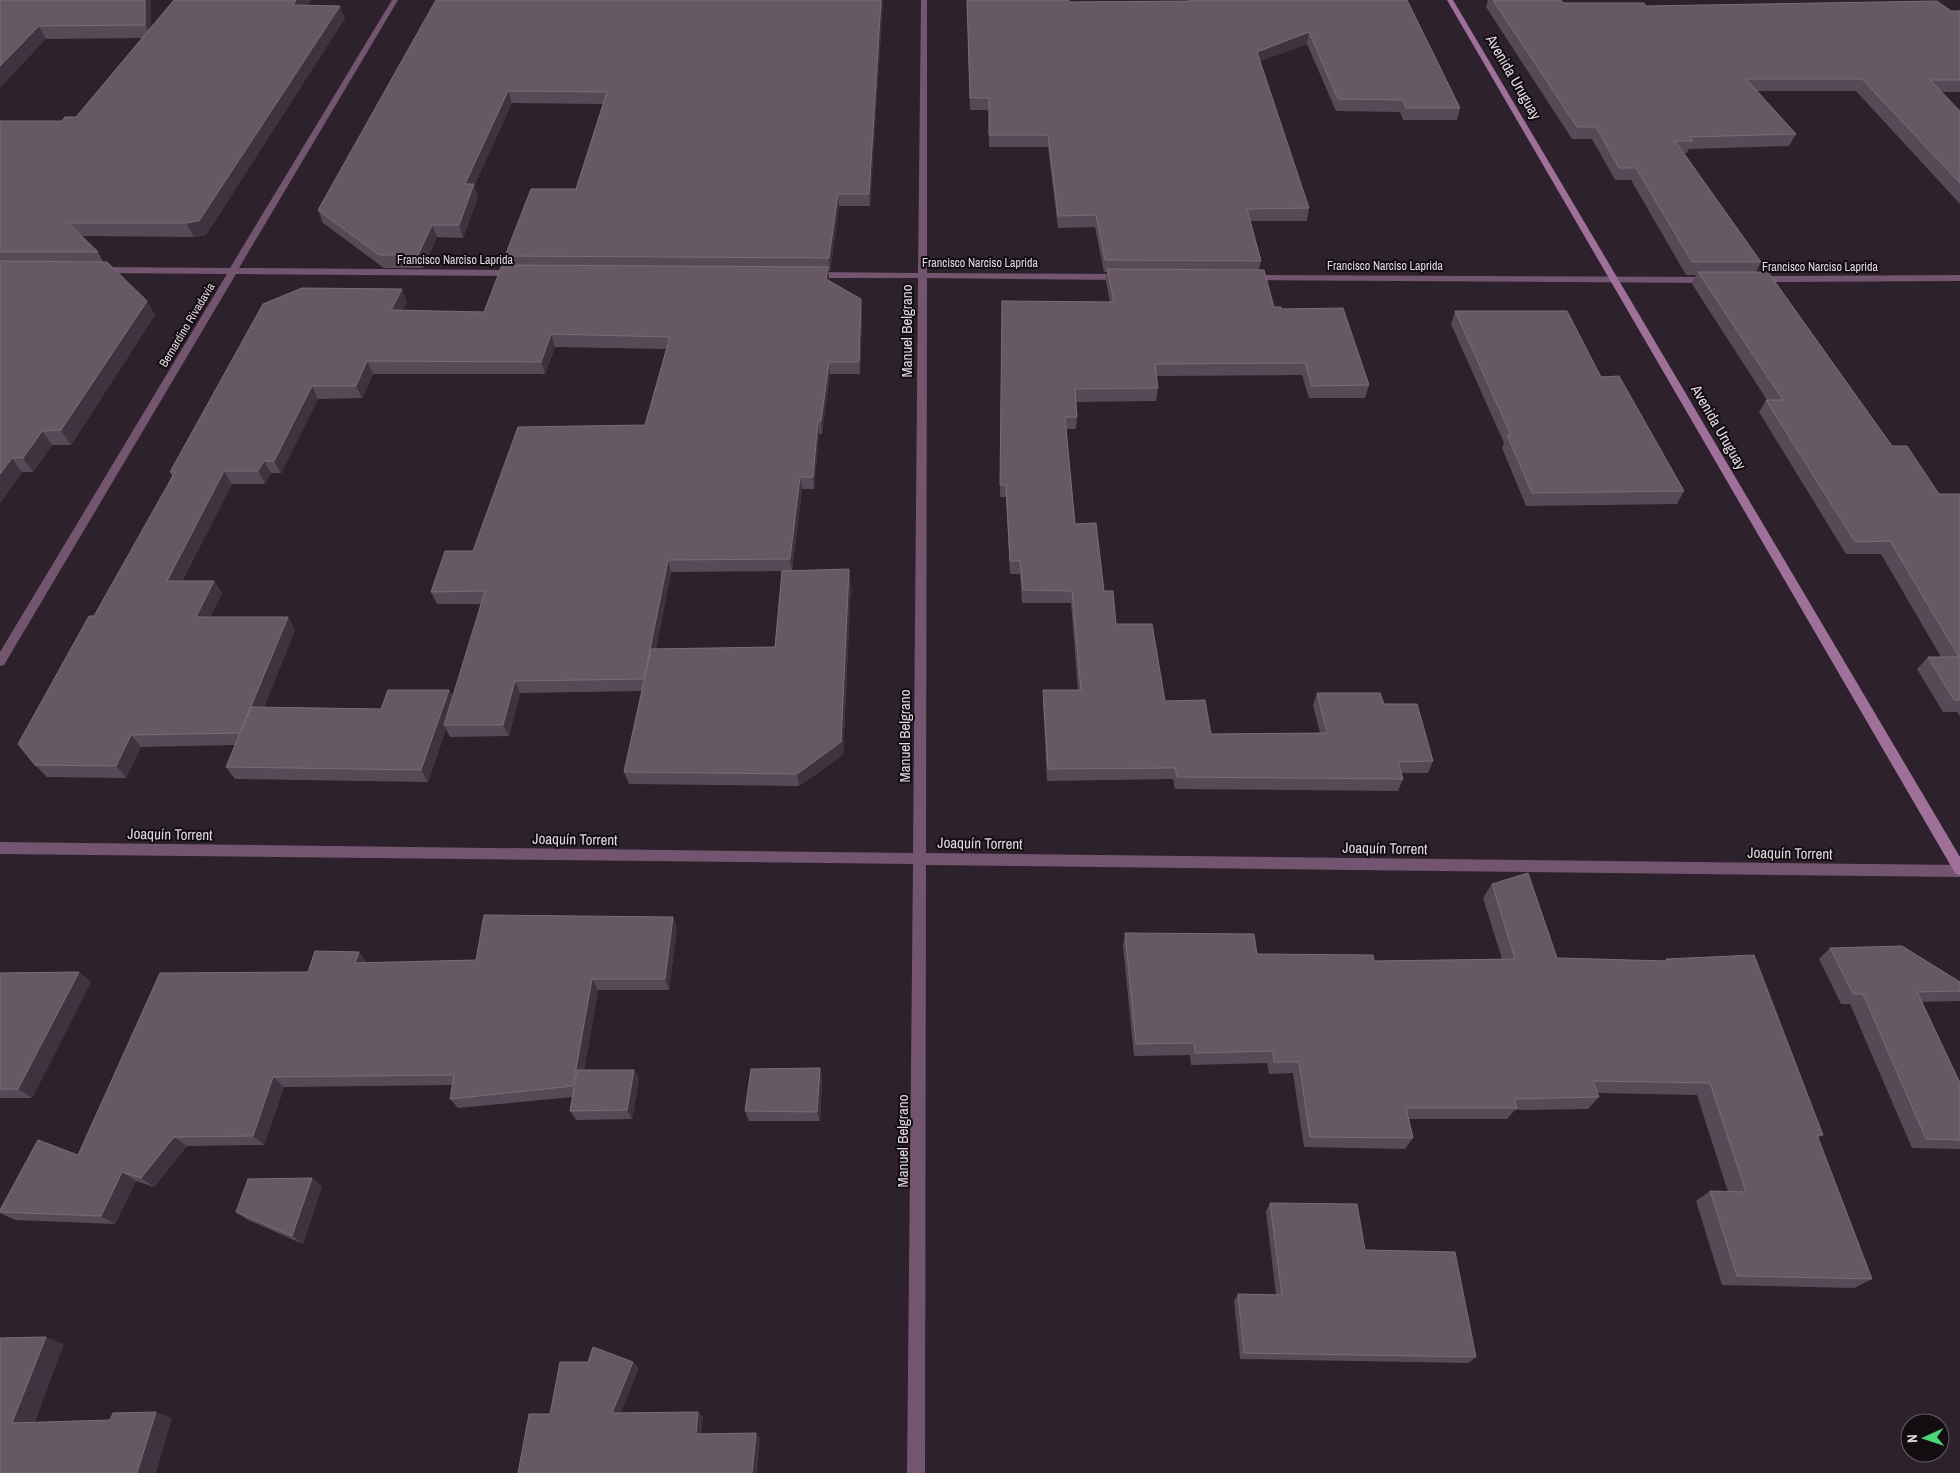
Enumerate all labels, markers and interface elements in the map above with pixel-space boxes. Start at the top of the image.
street label: Avenida Uruguay [1481,30,1547,124]
street label: Francisco Narciso Laprida [397,252,513,268]
street label: Francisco Narciso Laprida [922,255,1038,271]
street label: Francisco Narciso Laprida [1327,258,1443,274]
street label: Francisco Narciso Laprida [1762,259,1878,275]
street label: Bernardino Rivadavia [155,279,219,370]
street label: Manuel Belgrano [896,284,917,378]
street label: Avenida Uruguay [1686,380,1752,474]
street label: Manuel Belgrano [894,689,915,783]
street label: Joaquín Torrent [127,823,213,845]
street label: Joaquín Torrent [532,828,618,850]
street label: Joaquín Torrent [937,832,1023,854]
street label: Joaquín Torrent [1342,837,1428,859]
street label: Joaquín Torrent [1747,842,1833,864]
street label: Manuel Belgrano [892,1094,913,1188]
north arrow [1900,1413,1950,1463]
text: N [1903,1434,1921,1443]

